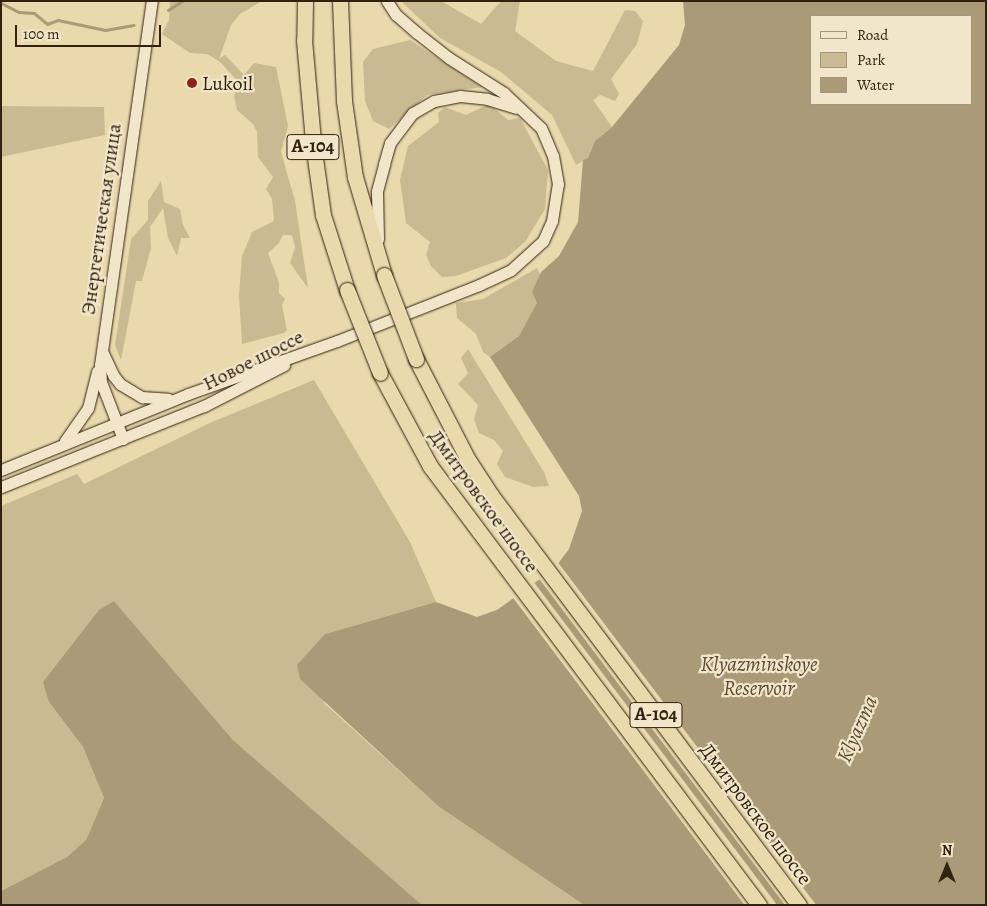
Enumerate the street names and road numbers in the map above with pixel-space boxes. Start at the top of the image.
street label: Энергетическая улица [76,122,126,316]
road number: А-104 [286,130,340,163]
street label: Новое шоссе [199,324,307,396]
street label: Дмитровское шоссе [424,425,544,577]
road number: А-104 [628,698,684,732]
street label: Дмитровское шоссе [695,738,817,890]

